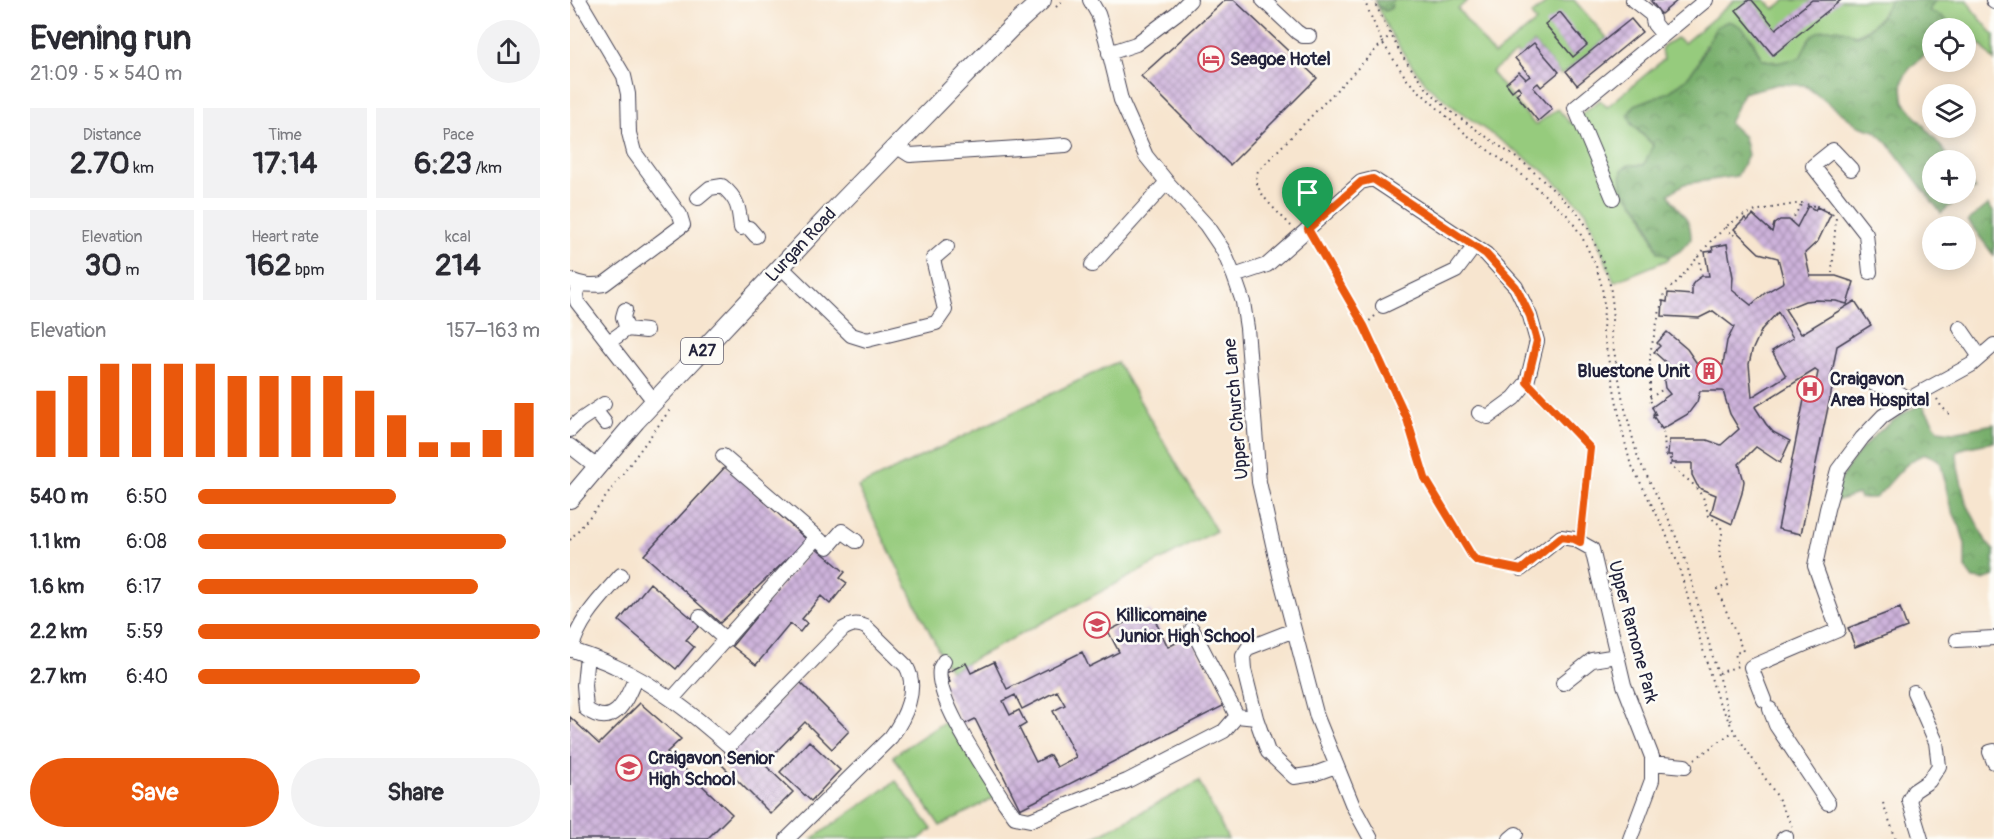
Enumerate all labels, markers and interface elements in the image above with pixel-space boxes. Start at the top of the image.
text: Evening run [30,18,191,59]
map controls [1922,18,1976,270]
button: locate [1922,18,1976,72]
button: share [477,20,540,83]
hotel icon: Seagoe Hotel [1196,44,1226,74]
place label: Seagoe Hotel [1230,48,1331,71]
text: 21:09 · 5 × 540 m [30,61,182,86]
button: layers [1922,84,1976,138]
text: Distance [83,125,141,145]
text: Time [268,125,302,145]
text: Pace [442,125,474,145]
text: 2.70 [70,145,130,182]
text: 17:14 [253,145,317,182]
text: 6:23 [414,145,472,182]
button: + [1922,150,1976,204]
text: km [130,158,154,178]
text: /km [472,158,502,178]
pin [1282,167,1333,229]
icon: arrive [1291,176,1324,209]
street label: Lurgan Road [761,203,841,287]
button: − [1922,216,1976,270]
text: Elevation [82,227,142,247]
text: Heart rate [251,227,319,247]
text: kcal [445,227,471,247]
text: 30 [85,247,122,284]
text: 162 [245,247,291,284]
text: 214 [435,247,481,284]
text: m [122,260,139,280]
text: bpm [291,260,325,280]
text: Elevation [30,318,106,343]
text: 157–163 m [446,318,540,343]
street label: Upper Church Lane [1218,337,1254,481]
road number: A27 [681,338,723,364]
building icon: Bluestone Unit [1694,356,1724,386]
place label: Bluestone Unit [1577,360,1691,383]
place label: Craigavon Area Hospital [1830,368,1930,412]
hospital icon: Craigavon Area Hospital [1795,374,1825,404]
text: 540 m [30,484,88,509]
text: 6:50 [126,484,167,509]
text: 1.1 km [30,529,80,554]
text: 6:08 [126,529,167,554]
street label: Upper Ramone Park [1603,558,1663,706]
text: 1.6 km [30,574,84,599]
text: 6:17 [126,574,161,599]
place label: Killicomaine Junior High School [1116,604,1255,648]
school or university icon: Killicomaine Junior High School [1082,610,1112,640]
text: 2.2 km [30,619,87,644]
text: 5:59 [126,619,163,644]
text: 2.7 km [30,664,87,689]
text: 6:40 [126,664,168,689]
place label: Craigavon Senior High School [648,747,775,791]
school or university icon: Craigavon Senior High School [614,753,644,783]
button: Save [30,758,279,827]
button: Share [291,758,540,827]

